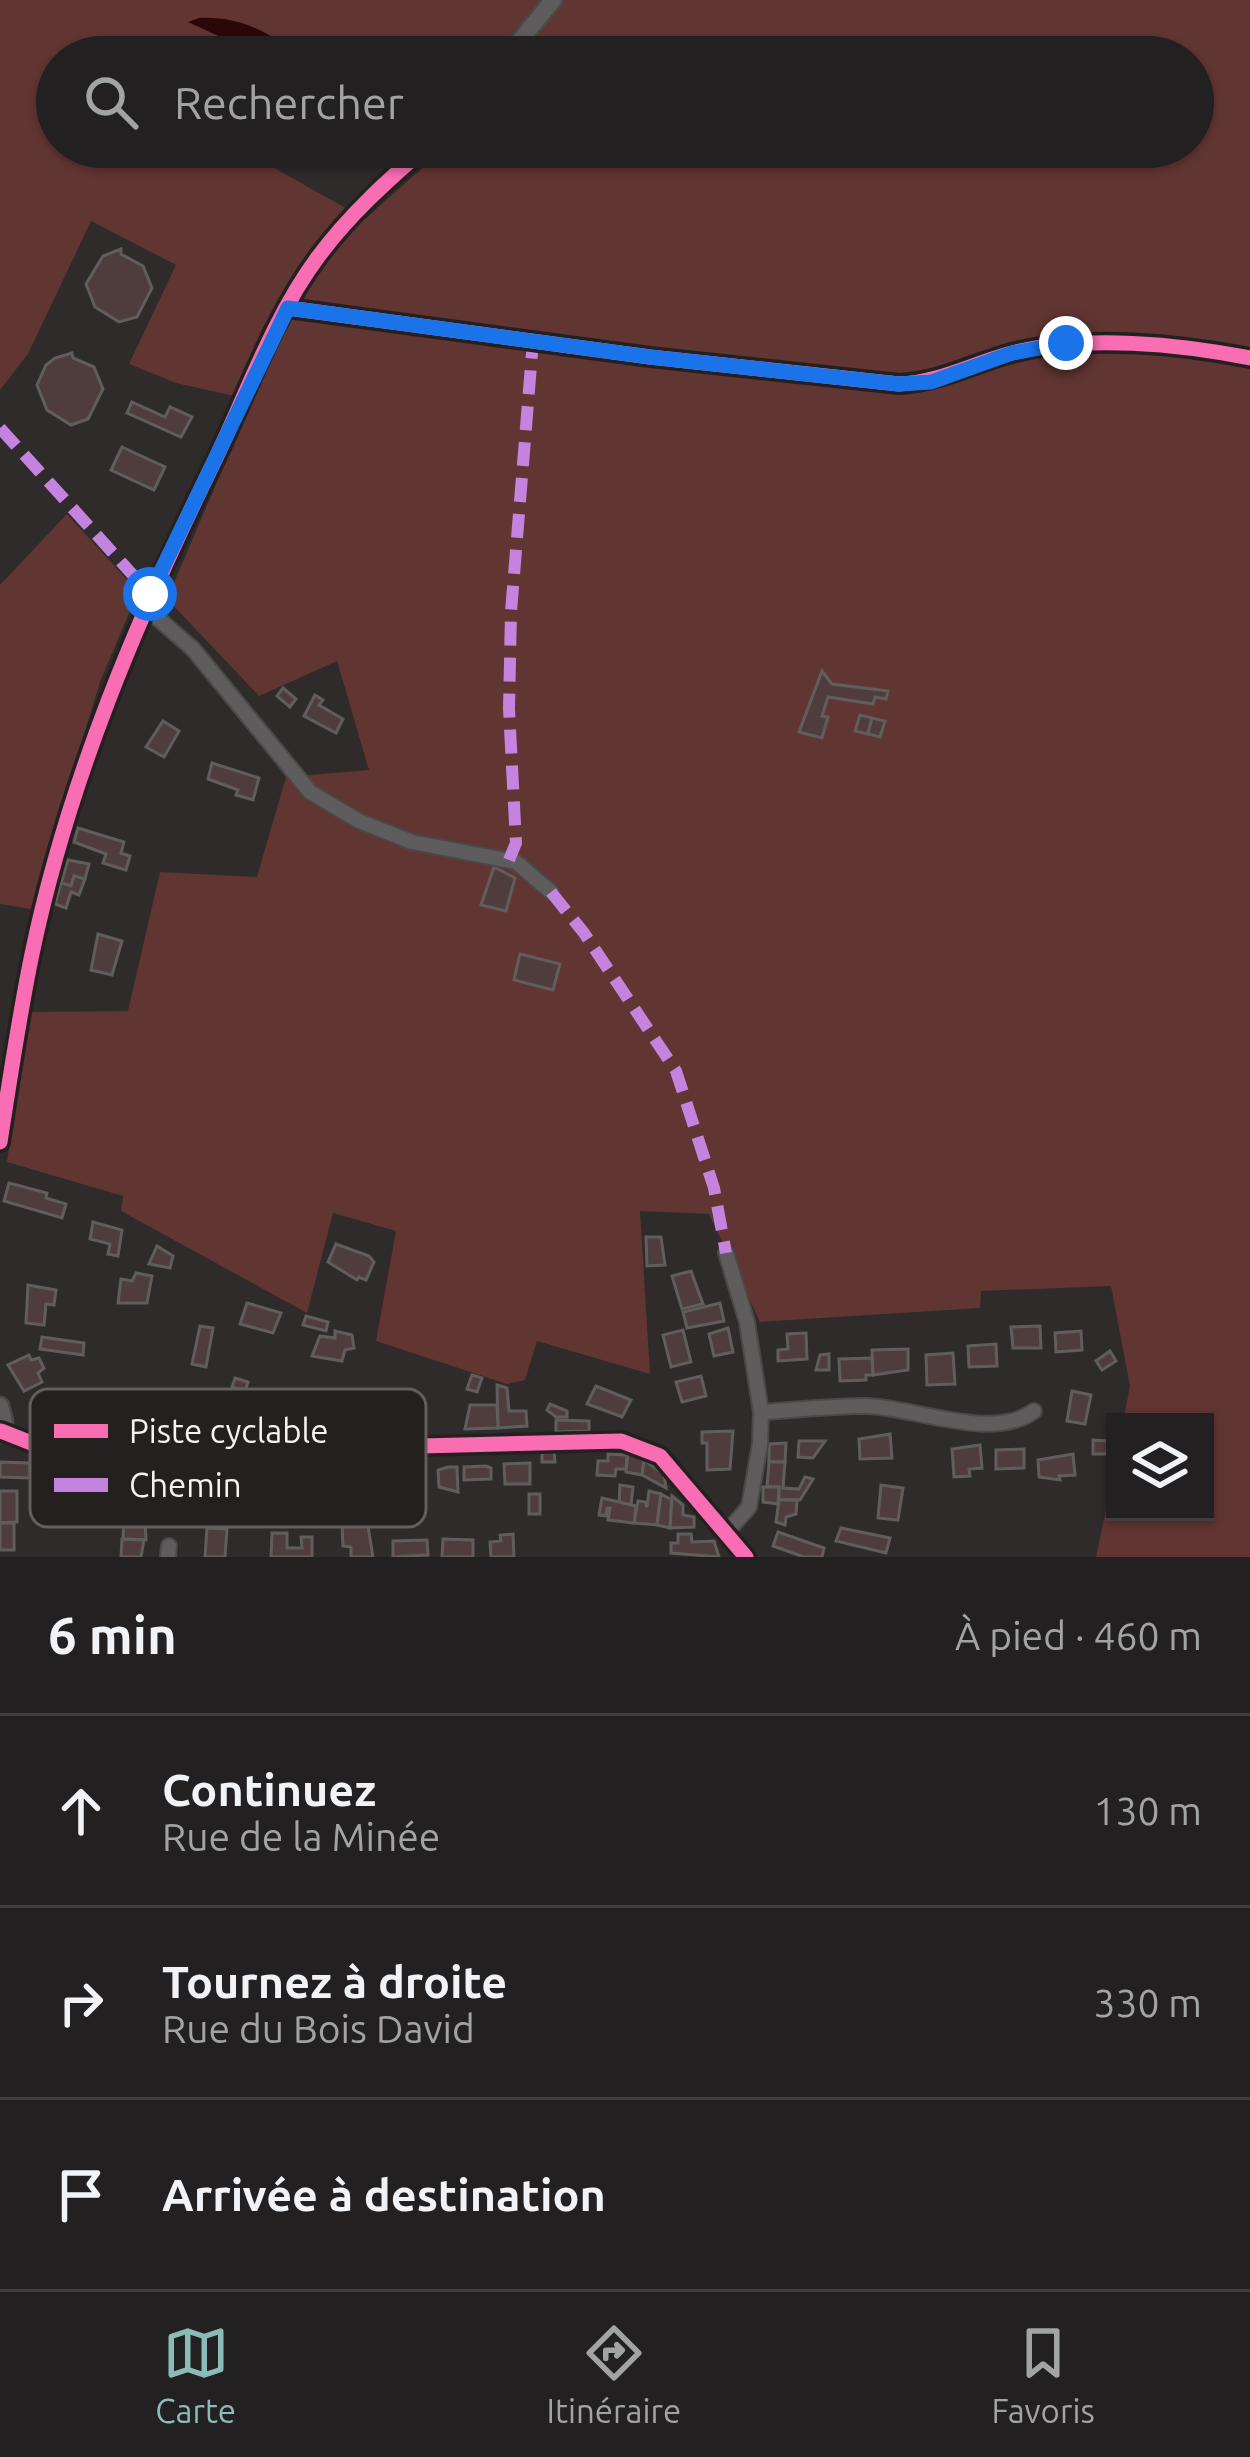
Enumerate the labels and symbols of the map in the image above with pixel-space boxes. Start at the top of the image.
route end [1039,316,1093,370]
route start [123,567,177,621]
legend [30,1389,426,1527]
text: Piste cyclable [129,1412,329,1449]
text: Chemin [129,1466,242,1503]

